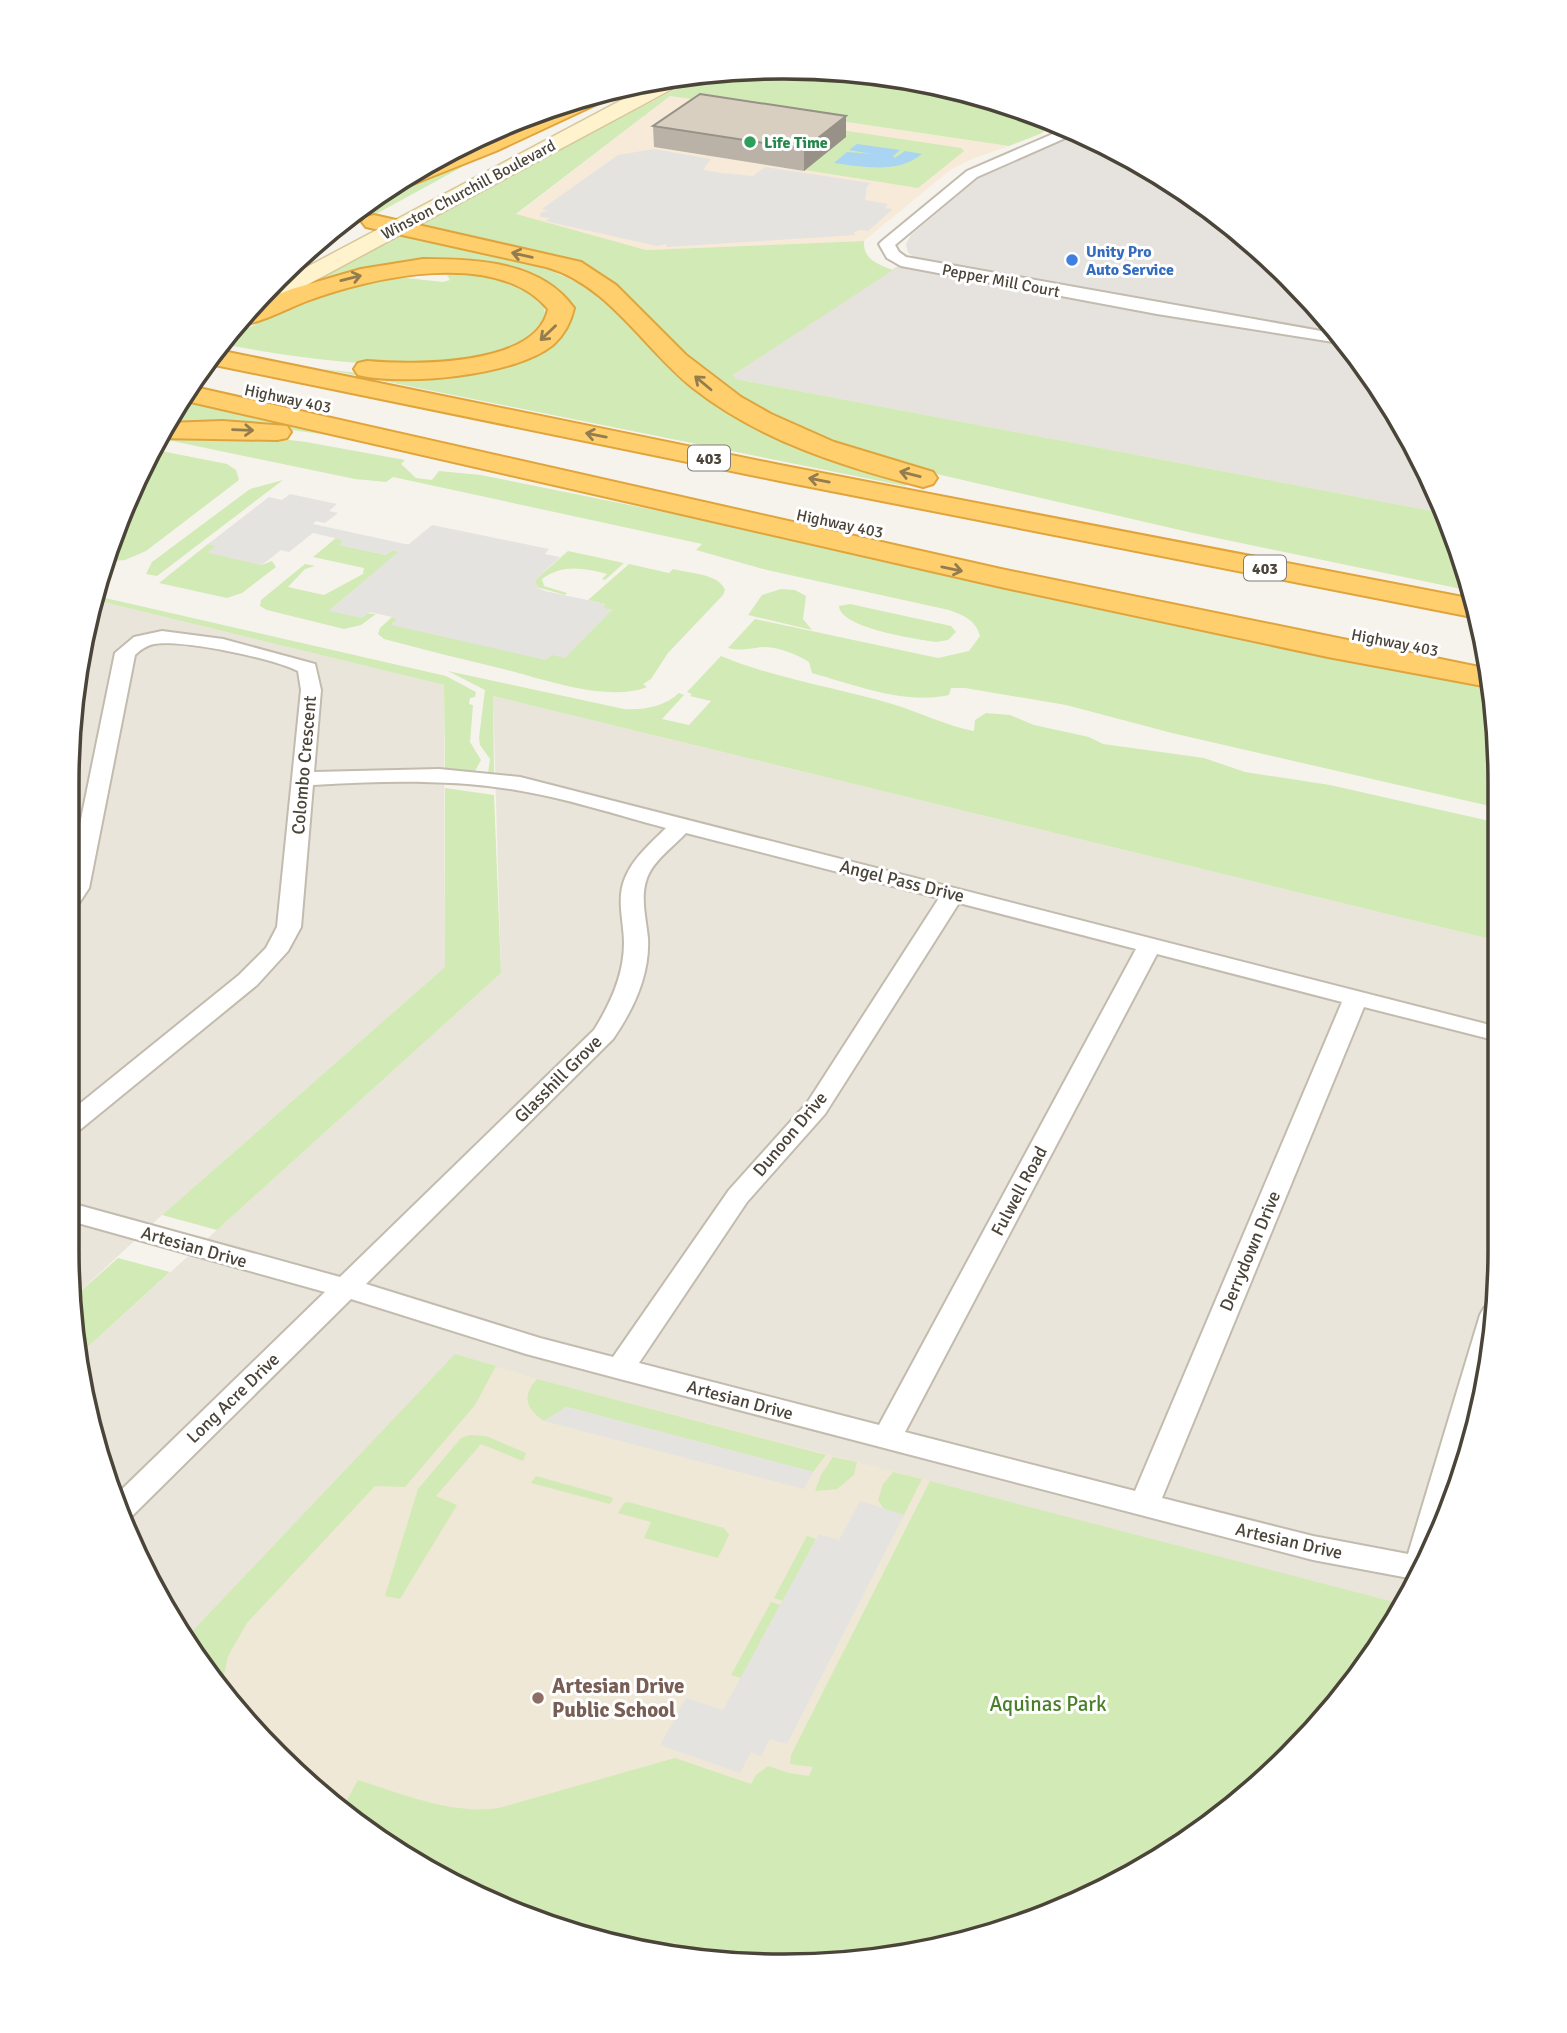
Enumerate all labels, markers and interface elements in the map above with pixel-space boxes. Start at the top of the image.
place label: Life Time [764,133,828,153]
marker: Life Time [742,134,758,150]
street label: Winston Churchill Boulevard [378,135,559,244]
place label: Unity Pro Auto Service [1086,242,1174,280]
one-way arrow [511,247,534,261]
marker: Unity Pro Auto Service [1064,252,1080,268]
street label: Pepper Mill Court [940,260,1062,302]
one-way arrow [340,271,362,284]
one-way arrow [540,325,557,342]
one-way arrow [695,376,713,391]
street label: Highway 403 [243,380,333,418]
one-way arrow [231,423,254,436]
one-way arrow [585,428,608,442]
road number: 403 [688,446,730,471]
one-way arrow [899,467,922,480]
one-way arrow [808,473,831,487]
street label: Highway 403 [795,505,885,543]
road number: 403 [1244,555,1286,580]
one-way arrow [940,562,963,576]
street label: Highway 403 [1350,625,1440,661]
street label: Colombo Crescent [287,695,321,835]
street label: Angel Pass Drive [837,855,967,907]
street label: Glasshill Grove [510,1031,606,1127]
street label: Dunoon Drive [748,1087,832,1181]
street label: Fulwell Road [986,1142,1052,1240]
street label: Derrydown Drive [1215,1188,1285,1314]
street label: Artesian Drive [139,1221,249,1273]
street label: Long Acre Drive [182,1348,284,1448]
street label: Artesian Drive [684,1375,796,1425]
street label: Artesian Drive [1233,1518,1345,1564]
place label: Artesian Drive Public School [552,1673,684,1723]
marker: Artesian Drive Public School [530,1690,546,1706]
park label: Aquinas Park [989,1691,1107,1717]

